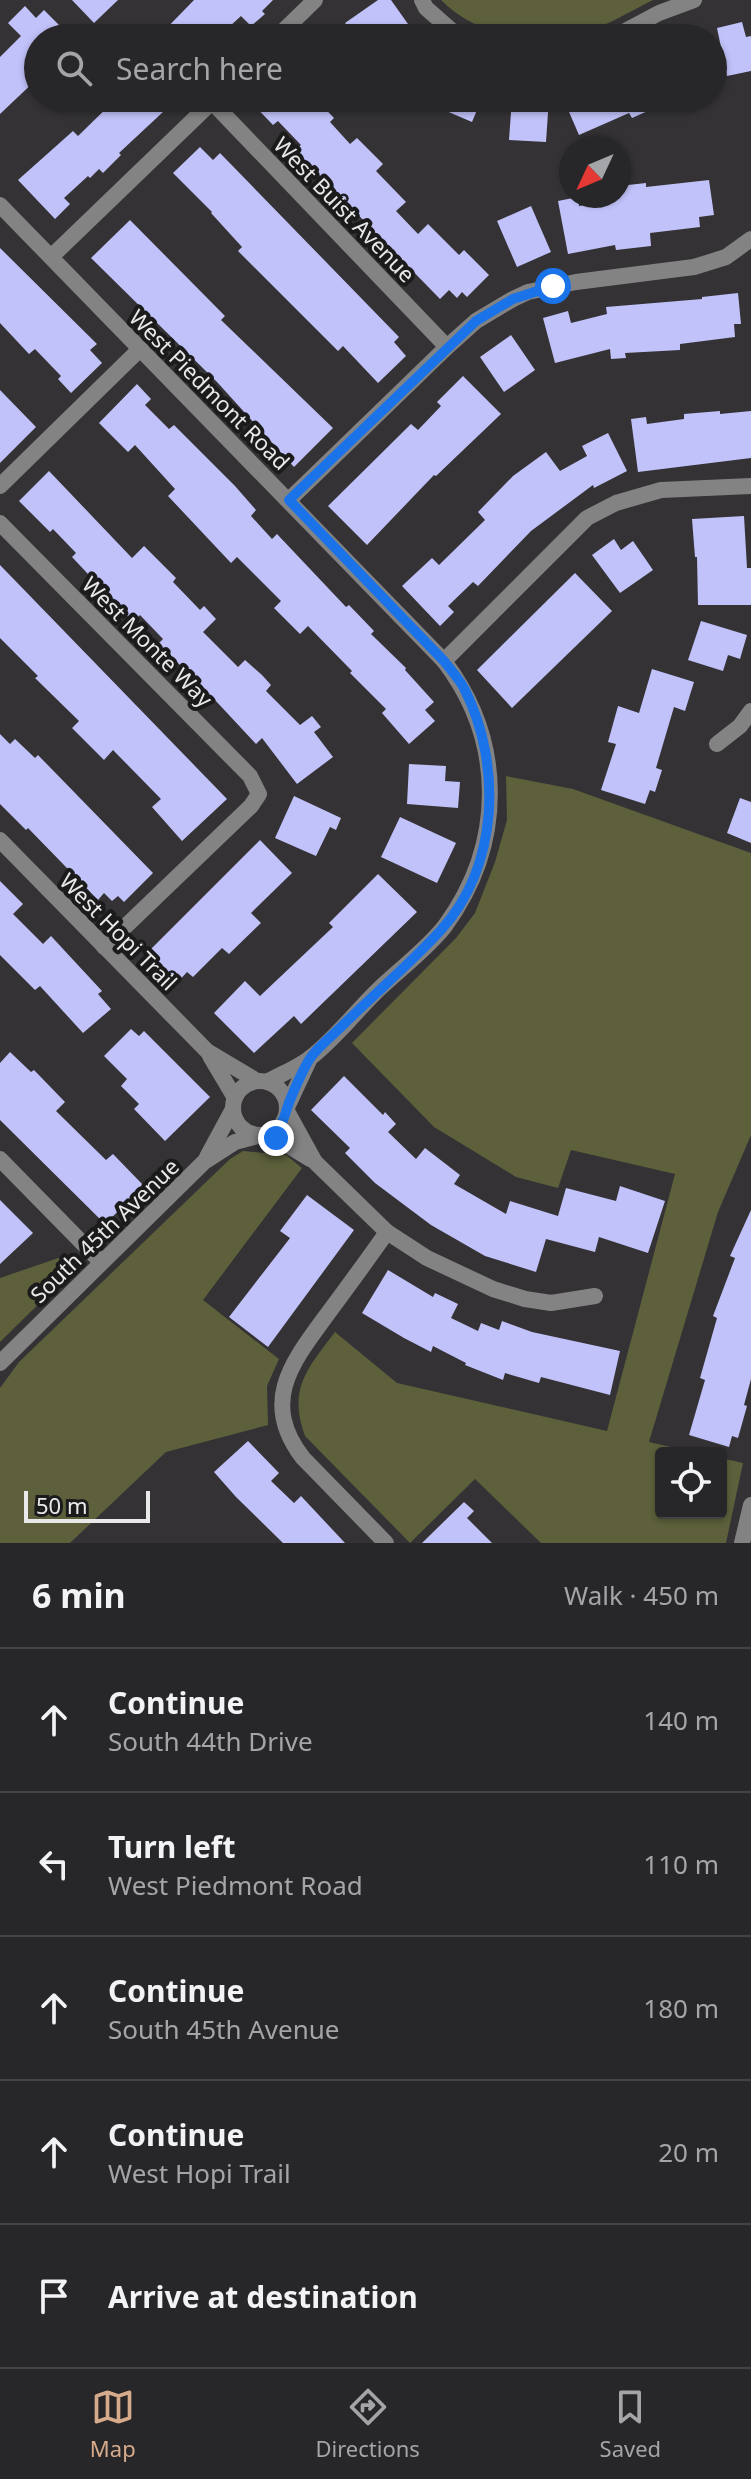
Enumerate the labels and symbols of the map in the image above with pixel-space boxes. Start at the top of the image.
street label: West Buist Avenue [268,130,422,288]
north arrow [559,136,631,208]
route start [535,268,571,304]
street label: West Piedmont Road [123,302,297,476]
street label: West Monte Way [76,569,220,713]
street label: West Hopi Trail [54,866,184,996]
route end [258,1120,294,1156]
street label: South 45th Avenue [23,1151,185,1309]
scale bar [24,1487,150,1523]

